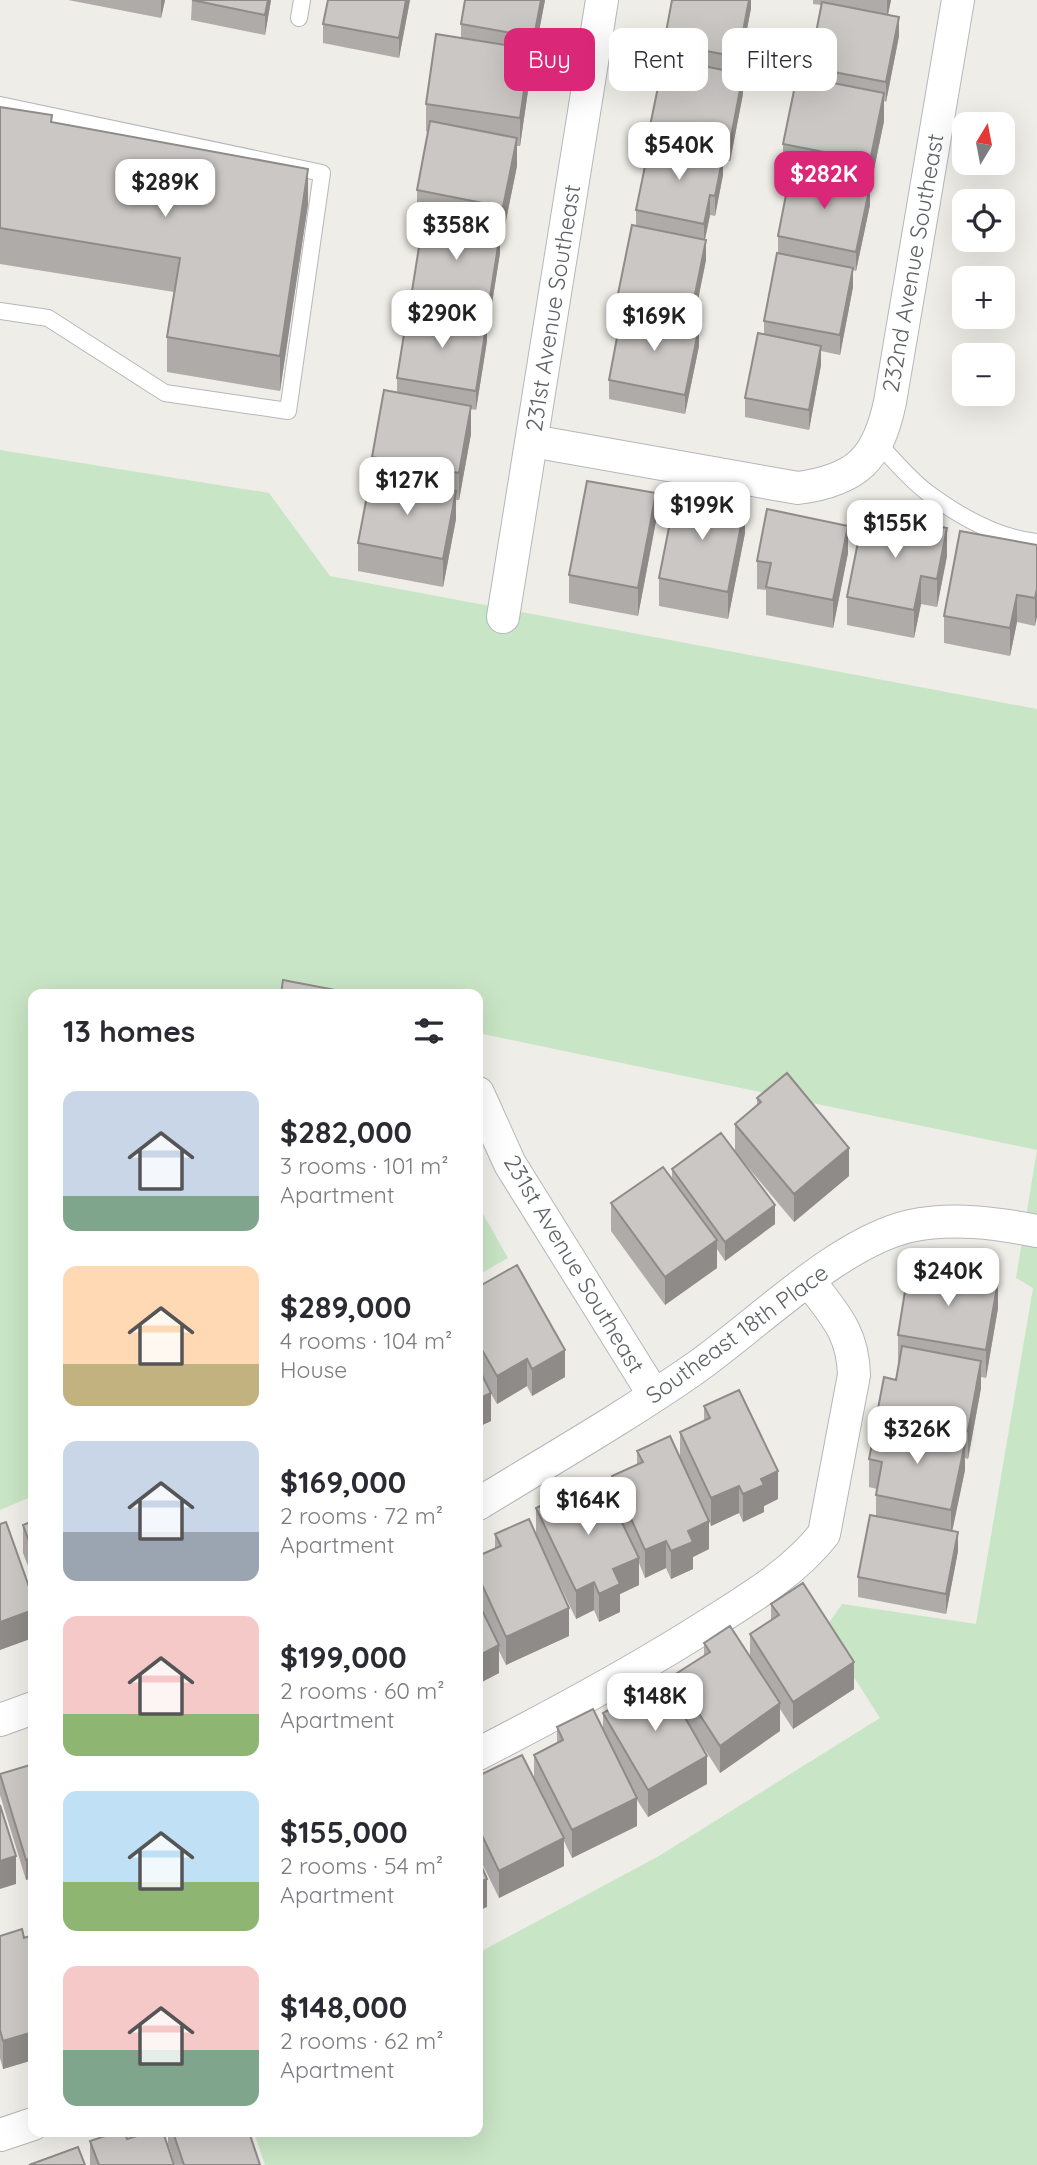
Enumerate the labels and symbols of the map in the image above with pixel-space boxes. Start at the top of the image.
north arrow [952,112,1015,175]
pin: $540K [630,122,728,182]
street label: 232nd Avenue Southeast [875,131,950,395]
pin: $282K [775,152,873,211]
pin: $289K [116,160,214,219]
street label: 231st Avenue Southeast [519,182,586,433]
pin: $358K [407,202,505,262]
pin: $290K [393,290,491,350]
pin: $169K [605,294,703,353]
pin: $127K [358,458,456,517]
pin: $199K [653,482,751,542]
pin: $155K [846,500,944,560]
street label: 231st Avenue Southeast [498,1149,651,1378]
pin: $240K [899,1248,997,1308]
street label: Southeast 18th Place [640,1258,834,1410]
pin: $326K [868,1406,966,1466]
pin: $164K [539,1478,637,1537]
pin: $148K [606,1674,704,1733]

